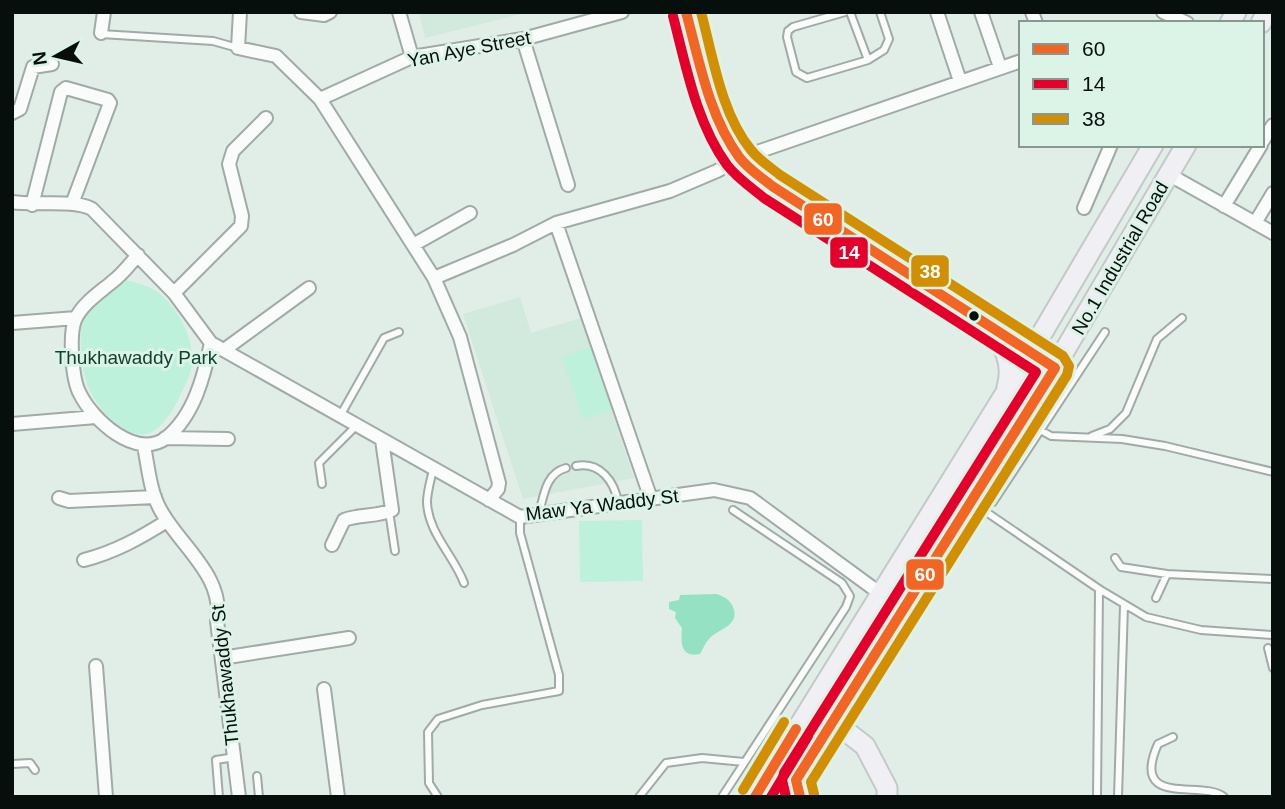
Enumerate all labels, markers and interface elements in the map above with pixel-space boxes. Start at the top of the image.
north arrow [21,21,91,91]
legend [1019,21,1264,147]
street label: Yan Aye Street [406,27,533,71]
text: 60 [1082,37,1105,60]
text: N [28,50,51,67]
text: 14 [1082,72,1106,95]
text: 38 [1082,107,1105,130]
street label: No.1 Industrial Road [1068,178,1172,338]
line badge: 60 [803,202,843,236]
text: 60 [812,209,834,230]
line badge: 14 [829,236,869,269]
text: 14 [838,242,860,263]
line badge: 38 [910,254,950,288]
text: 38 [919,261,941,282]
unlabelled marker [967,309,981,323]
park label: Thukhawaddy Park [55,347,218,368]
street label: Maw Ya Waddy St [524,485,680,525]
line badge: 60 [905,558,945,591]
text: 60 [914,564,936,585]
street label: Thukhawaddy St [207,603,243,746]

